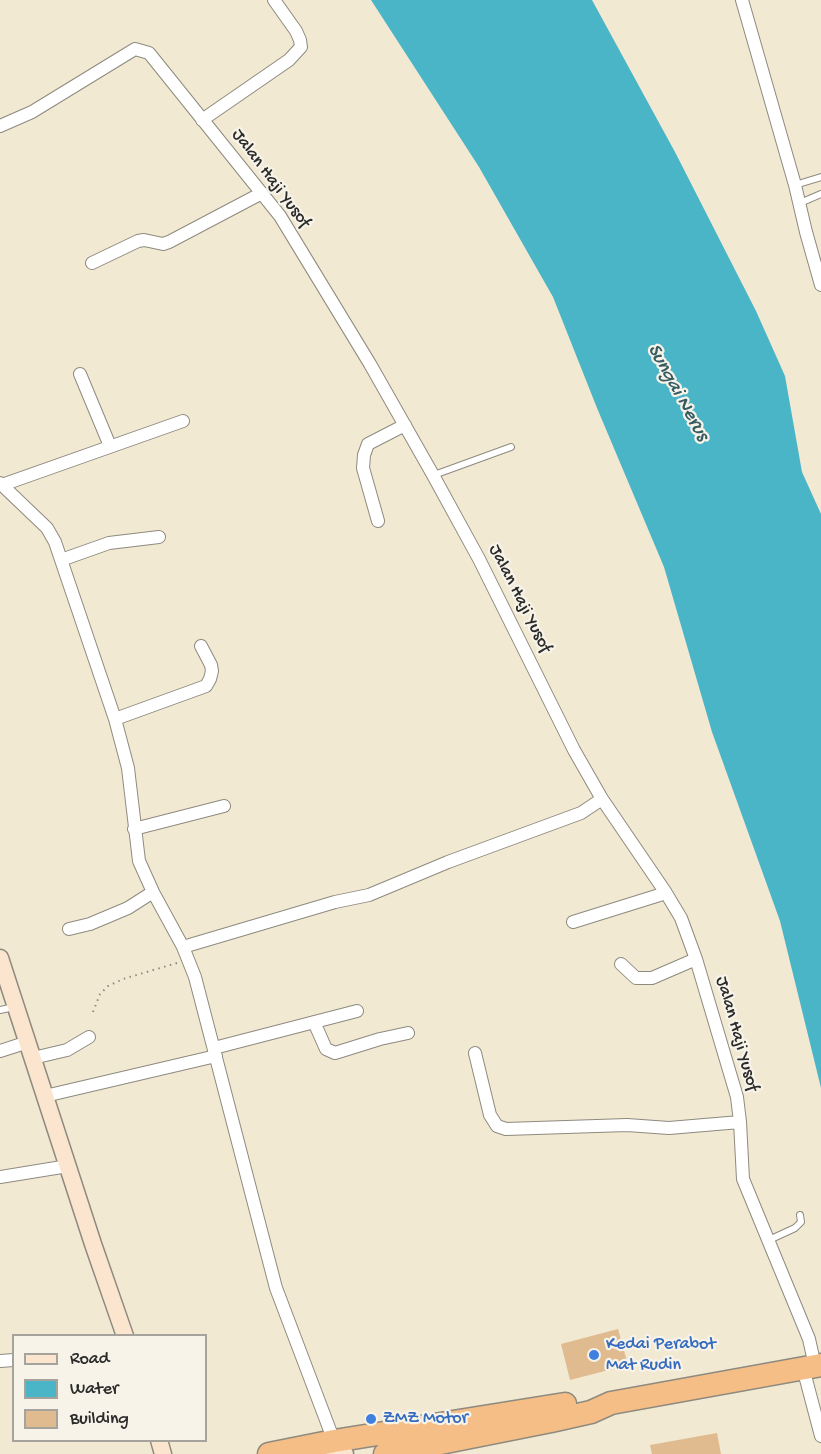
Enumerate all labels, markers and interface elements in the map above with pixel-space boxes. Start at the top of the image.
street label: Jalan Haji Yusof [226,125,314,233]
water label: Sungai Nerus [641,340,713,446]
street label: Jalan Haji Yusof [483,541,555,657]
street label: Jalan Haji Yusof [709,974,763,1094]
legend [12,1334,207,1442]
place label: Kedai Perabot Mat Rudin [606,1334,716,1376]
marker: Kedai Perabot Mat Rudin [587,1348,601,1362]
text: Road [70,1349,109,1370]
text: Water [70,1379,118,1400]
place label: ZMZ Motor [383,1408,468,1430]
text: Building [70,1409,129,1430]
marker: ZMZ Motor [364,1412,378,1426]

